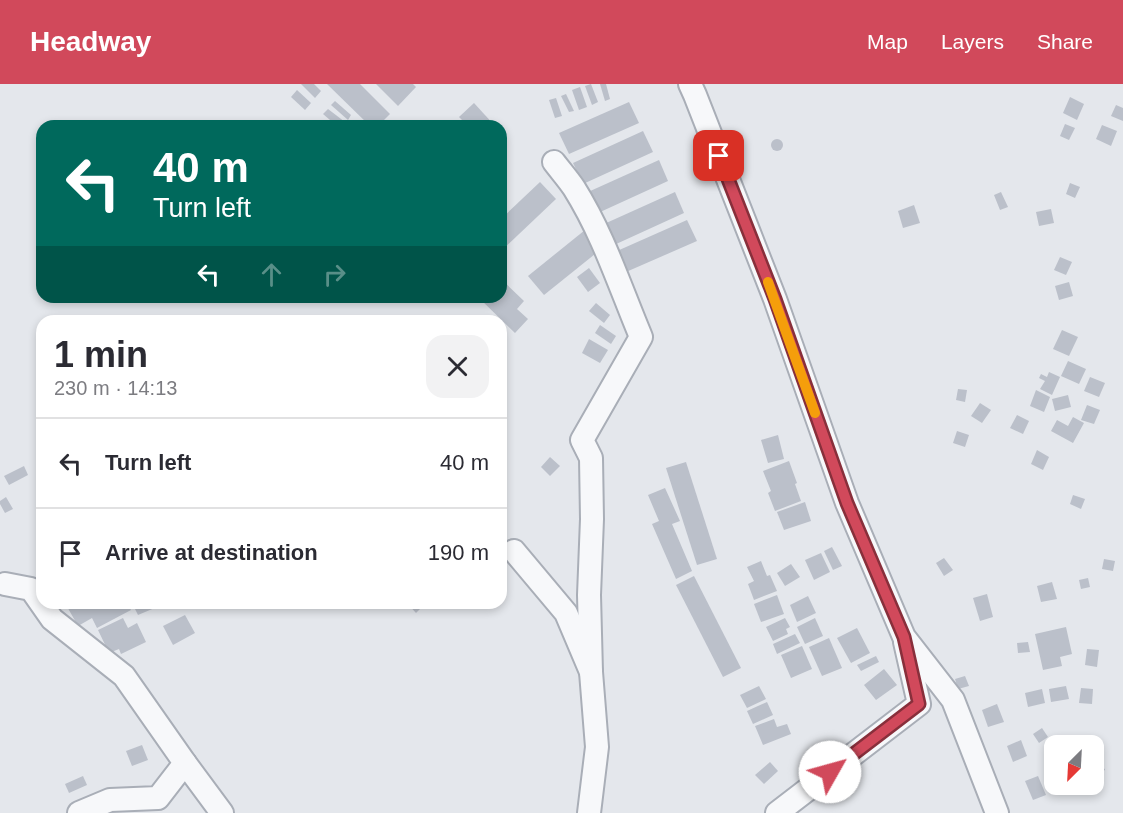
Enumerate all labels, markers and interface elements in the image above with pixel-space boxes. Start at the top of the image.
text: Headway [30,26,151,57]
text: Map [867,30,908,53]
text: Layers [941,30,1004,53]
text: Share [1037,30,1093,53]
pin [693,130,744,181]
icon: arrive [702,139,735,172]
icon: left [54,144,132,222]
text: 40 m [153,144,249,191]
text: Turn left [153,193,251,223]
icon: left [192,258,225,291]
icon: ahead [255,258,288,291]
icon: right [318,258,351,291]
text: 1 min [54,334,148,375]
button: close [426,335,489,398]
text: 230 m · 14:13 [54,377,177,399]
icon: left [54,447,87,480]
text: Turn left [105,450,191,475]
text: 40 m [440,450,489,475]
icon: arrive [54,537,87,570]
text: Arrive at destination [105,540,318,565]
text: 190 m [428,540,489,565]
north arrow [1044,735,1104,795]
map controls [1044,735,1104,795]
position arrow [798,740,862,804]

